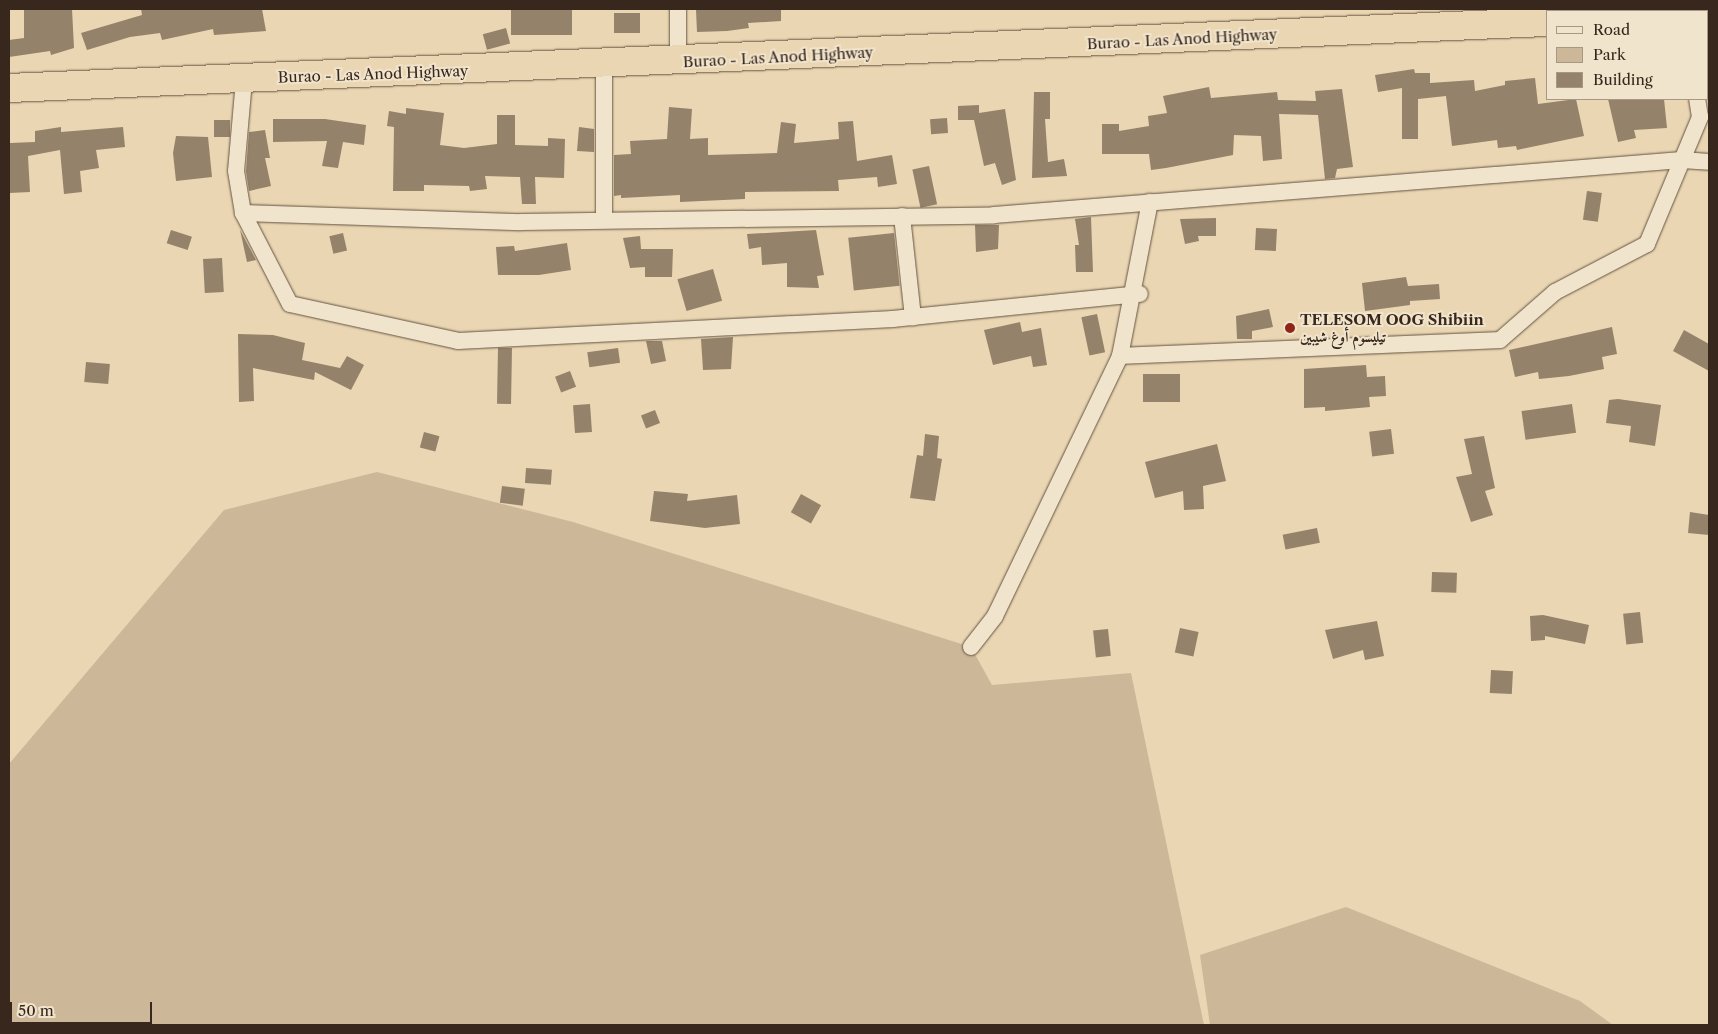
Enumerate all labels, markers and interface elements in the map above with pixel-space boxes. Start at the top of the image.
legend [1546,10,1708,100]
text: Road [1593,20,1630,39]
street label: Burao - Las Anod Highway [1086,25,1278,53]
street label: Burao - Las Anod Highway [682,43,874,71]
text: Park [1593,45,1626,64]
street label: Burao - Las Anod Highway [277,62,469,86]
text: Building [1593,70,1653,89]
place label: TELESOM OOG Shibiin تيليسوم أوغ شيبين [1300,310,1484,345]
marker: TELESOM OOG Shibiin تيليسوم أوغ شيبين [1284,322,1296,334]
scale bar [12,992,155,1024]
text: 50 m [18,1001,54,1020]

